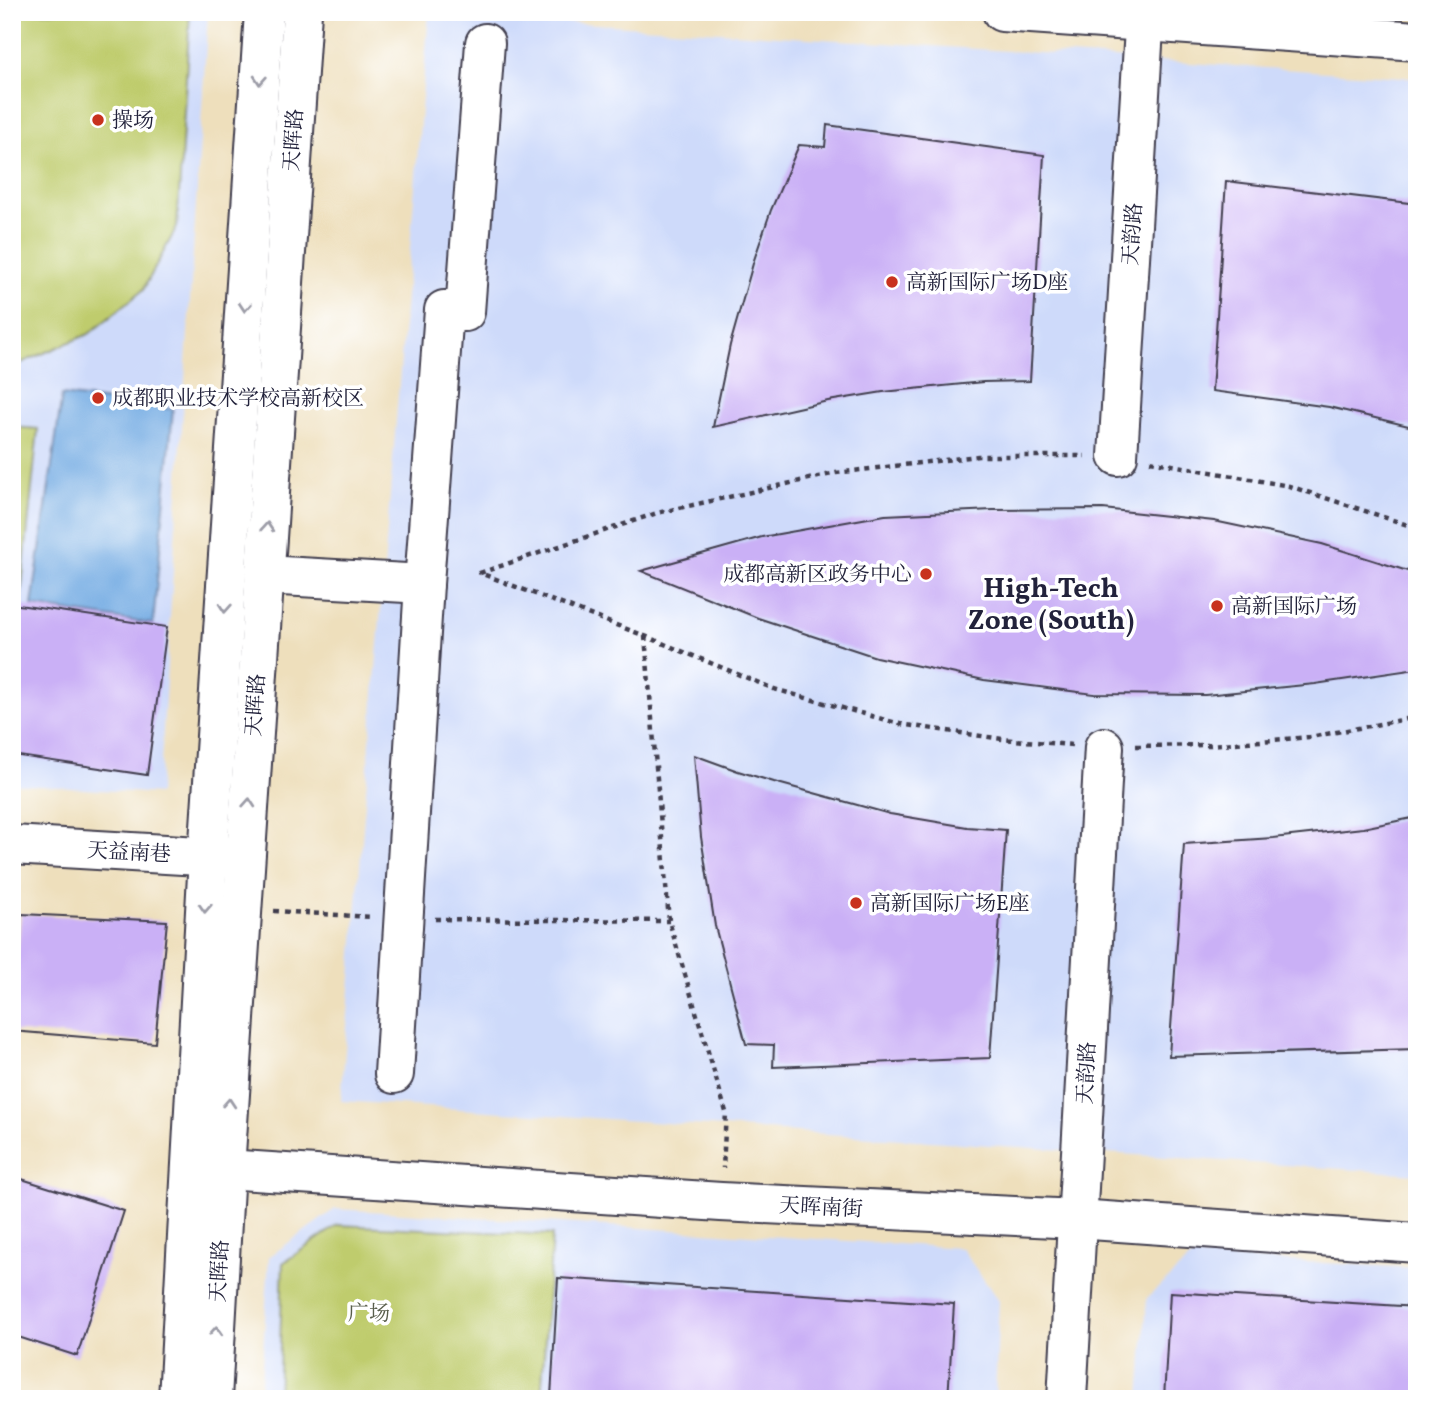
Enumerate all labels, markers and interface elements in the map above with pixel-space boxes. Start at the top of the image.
one-way arrow [253,75,268,86]
place label: 操场 [112,107,154,136]
street label: 天晖路 [278,108,311,173]
marker: 操场 [90,112,106,128]
street label: 天韵路 [1117,202,1150,267]
place label: 高新国际广场D座 [906,269,1068,298]
marker: 高新国际广场D座 [884,274,900,290]
one-way arrow [237,302,252,313]
place label: 成都职业技术学校高新校区 [112,385,364,414]
marker: 成都职业技术学校高新校区 [90,390,106,406]
one-way arrow [259,521,274,532]
place label: 成都高新区政务中心 [723,561,912,590]
marker: 成都高新区政务中心 [918,566,934,582]
district label: High-Tech Zone (South) [968,570,1134,641]
place label: 高新国际广场 [1231,593,1357,622]
marker: 高新国际广场 [1209,598,1225,614]
one-way arrow [218,602,233,613]
street label: 天晖路 [240,673,273,738]
one-way arrow [241,797,256,808]
street label: 天益南巷 [86,837,172,870]
place label: 高新国际广场E座 [870,890,1030,919]
marker: 高新国际广场E座 [848,895,864,911]
one-way arrow [198,903,213,914]
street label: 天韵路 [1071,1041,1104,1105]
one-way arrow [221,1098,236,1109]
street label: 天晖南街 [778,1192,864,1225]
street label: 天晖路 [204,1239,237,1303]
park label: 广场 [348,1300,390,1329]
one-way arrow [208,1325,223,1336]

